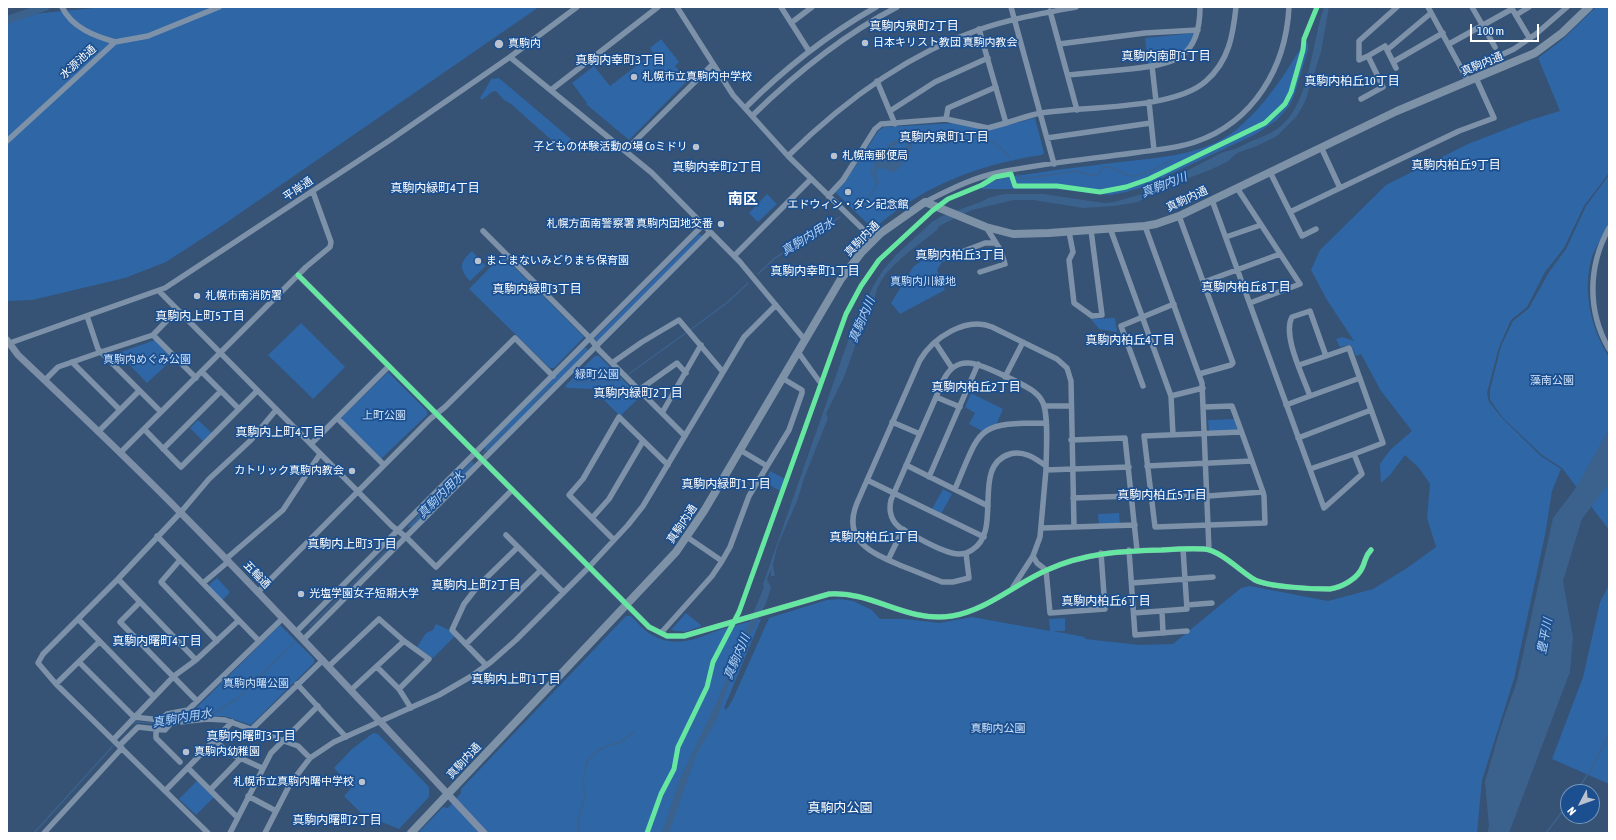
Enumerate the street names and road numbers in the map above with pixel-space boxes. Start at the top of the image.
street label: 水源池通 [57,42,99,82]
street label: 真駒内通 [1459,50,1505,78]
street label: 平岸通 [281,174,315,204]
street label: 真駒内通 [1164,184,1210,214]
street label: 真駒内通 [842,219,882,259]
street label: 真駒内通 [664,502,700,546]
street label: 五輪通 [241,559,273,591]
street label: 真駒内通 [444,740,484,782]

